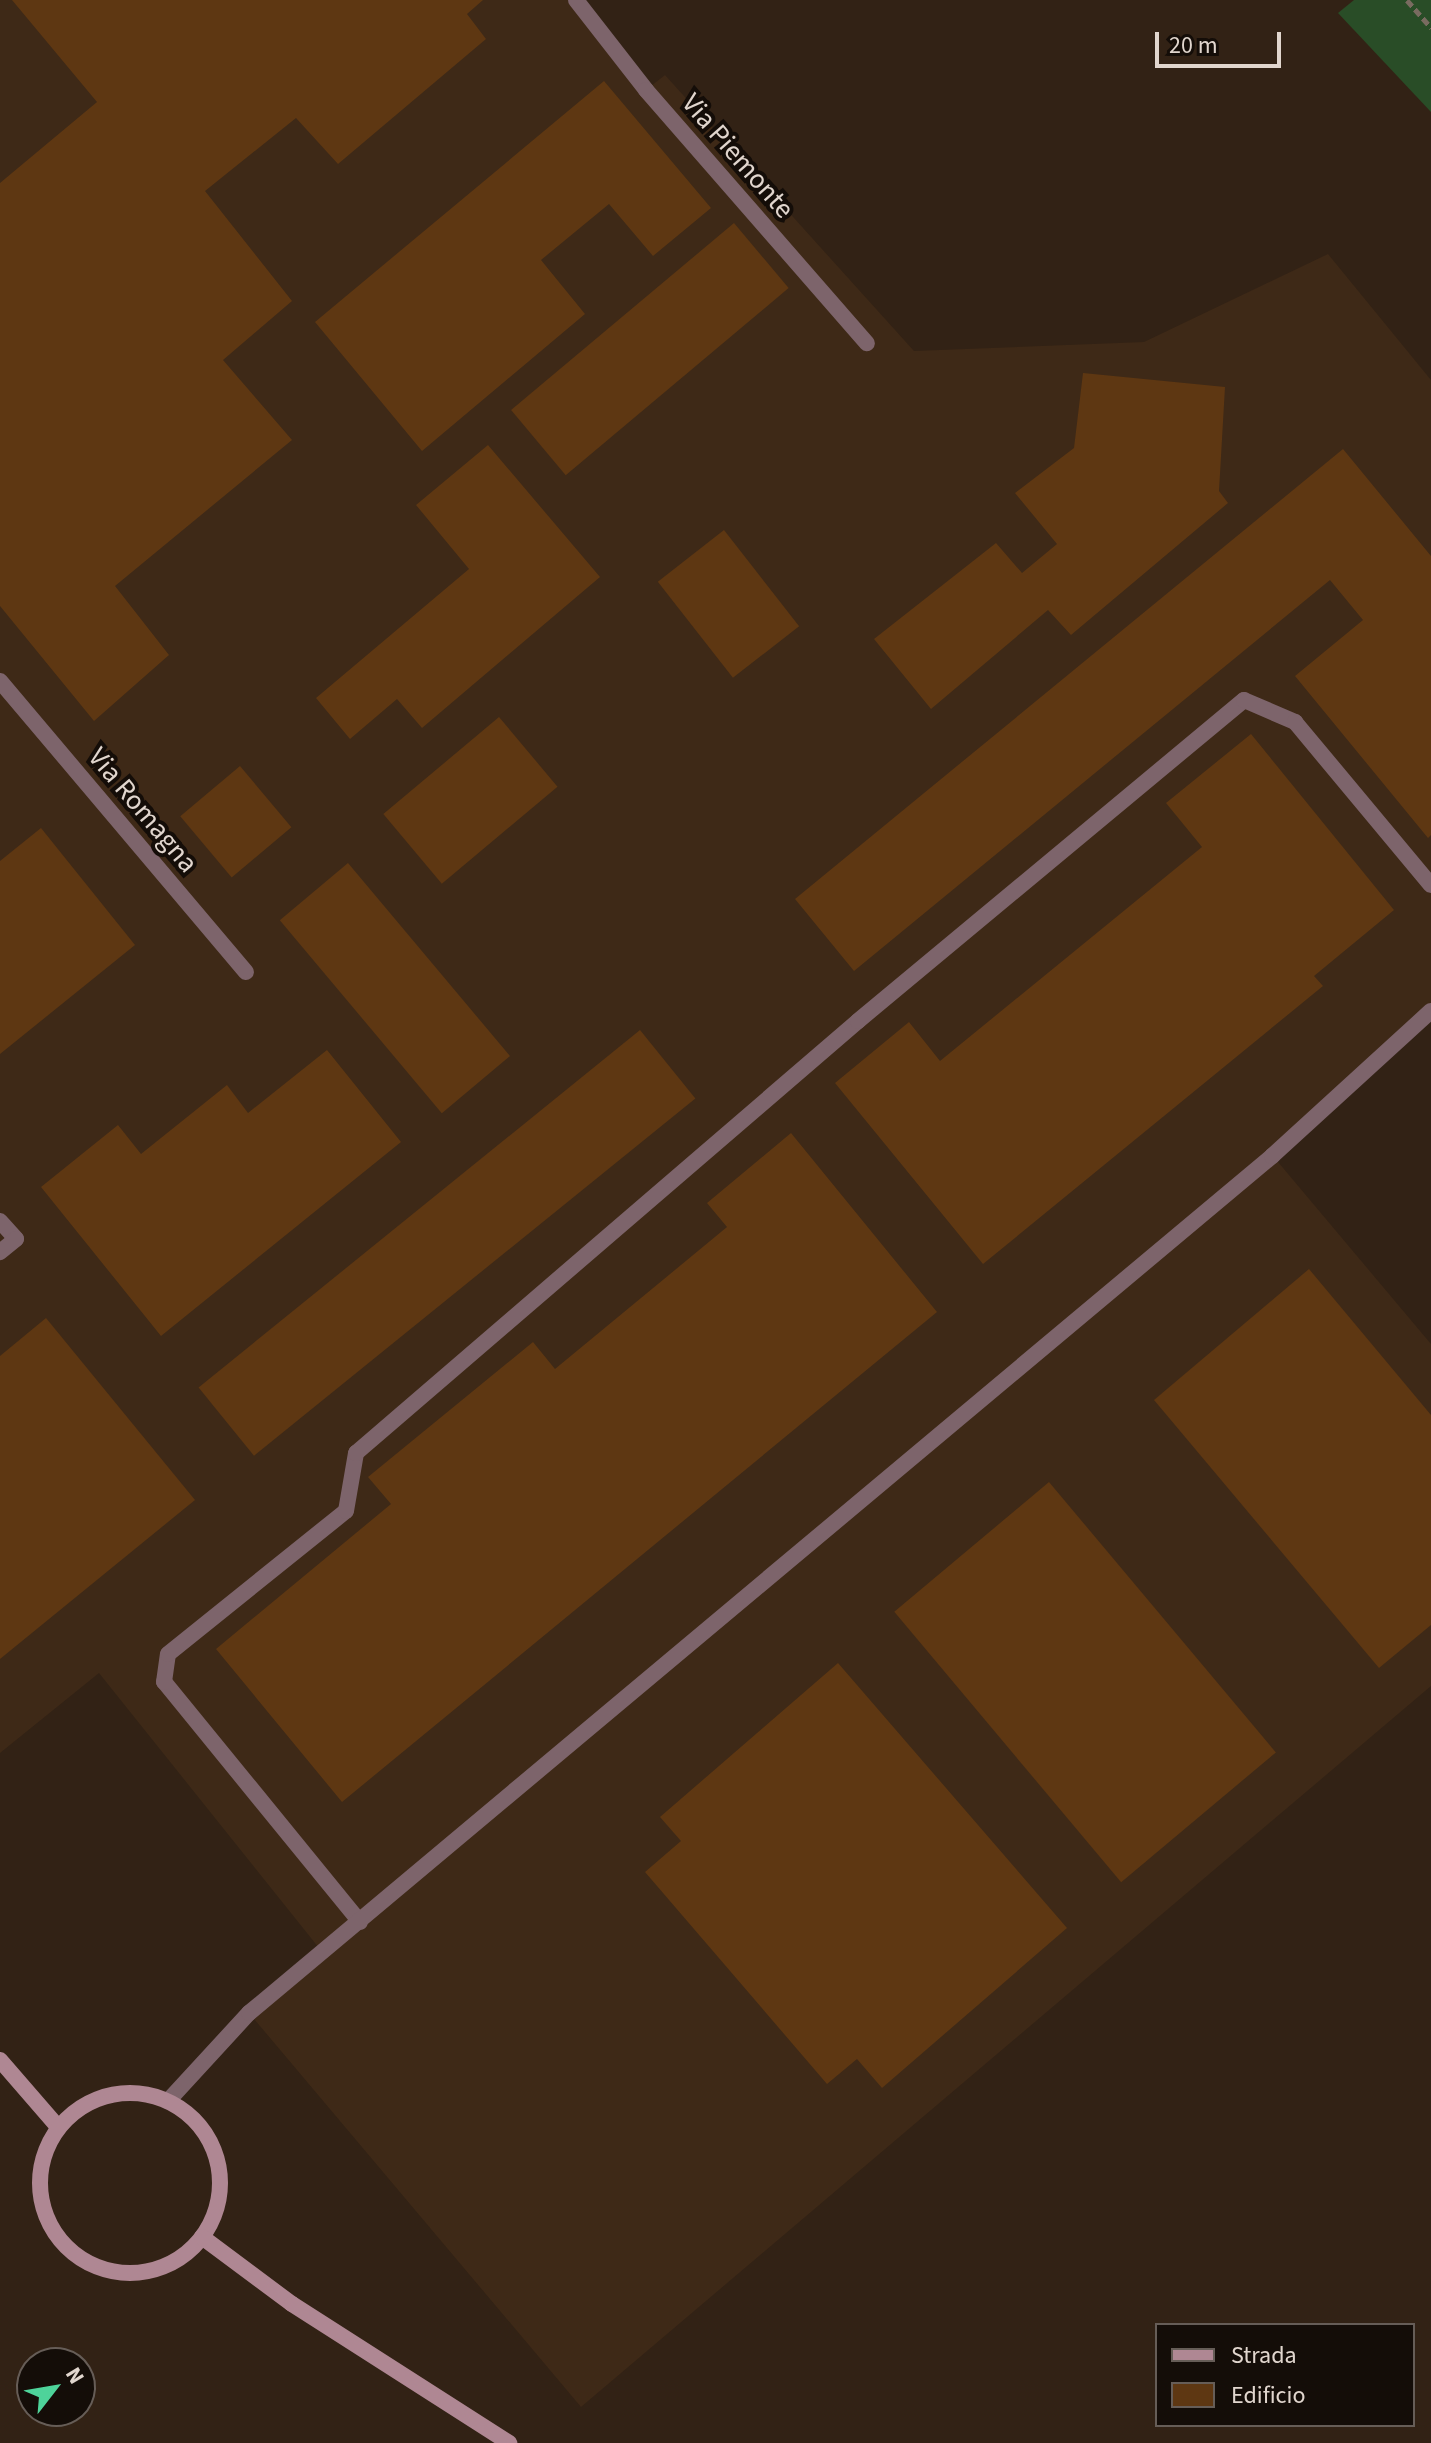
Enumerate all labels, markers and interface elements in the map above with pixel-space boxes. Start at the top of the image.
scale bar [1159,16,1285,66]
text: 20 m [1169,28,1218,63]
street label: Via Piemonte [675,87,801,225]
street label: Via Romagna [81,741,205,879]
legend [1155,2323,1415,2427]
text: Strada [1231,2338,1297,2373]
north arrow [16,2347,96,2427]
text: N [57,2361,92,2390]
text: Edificio [1231,2378,1305,2413]

